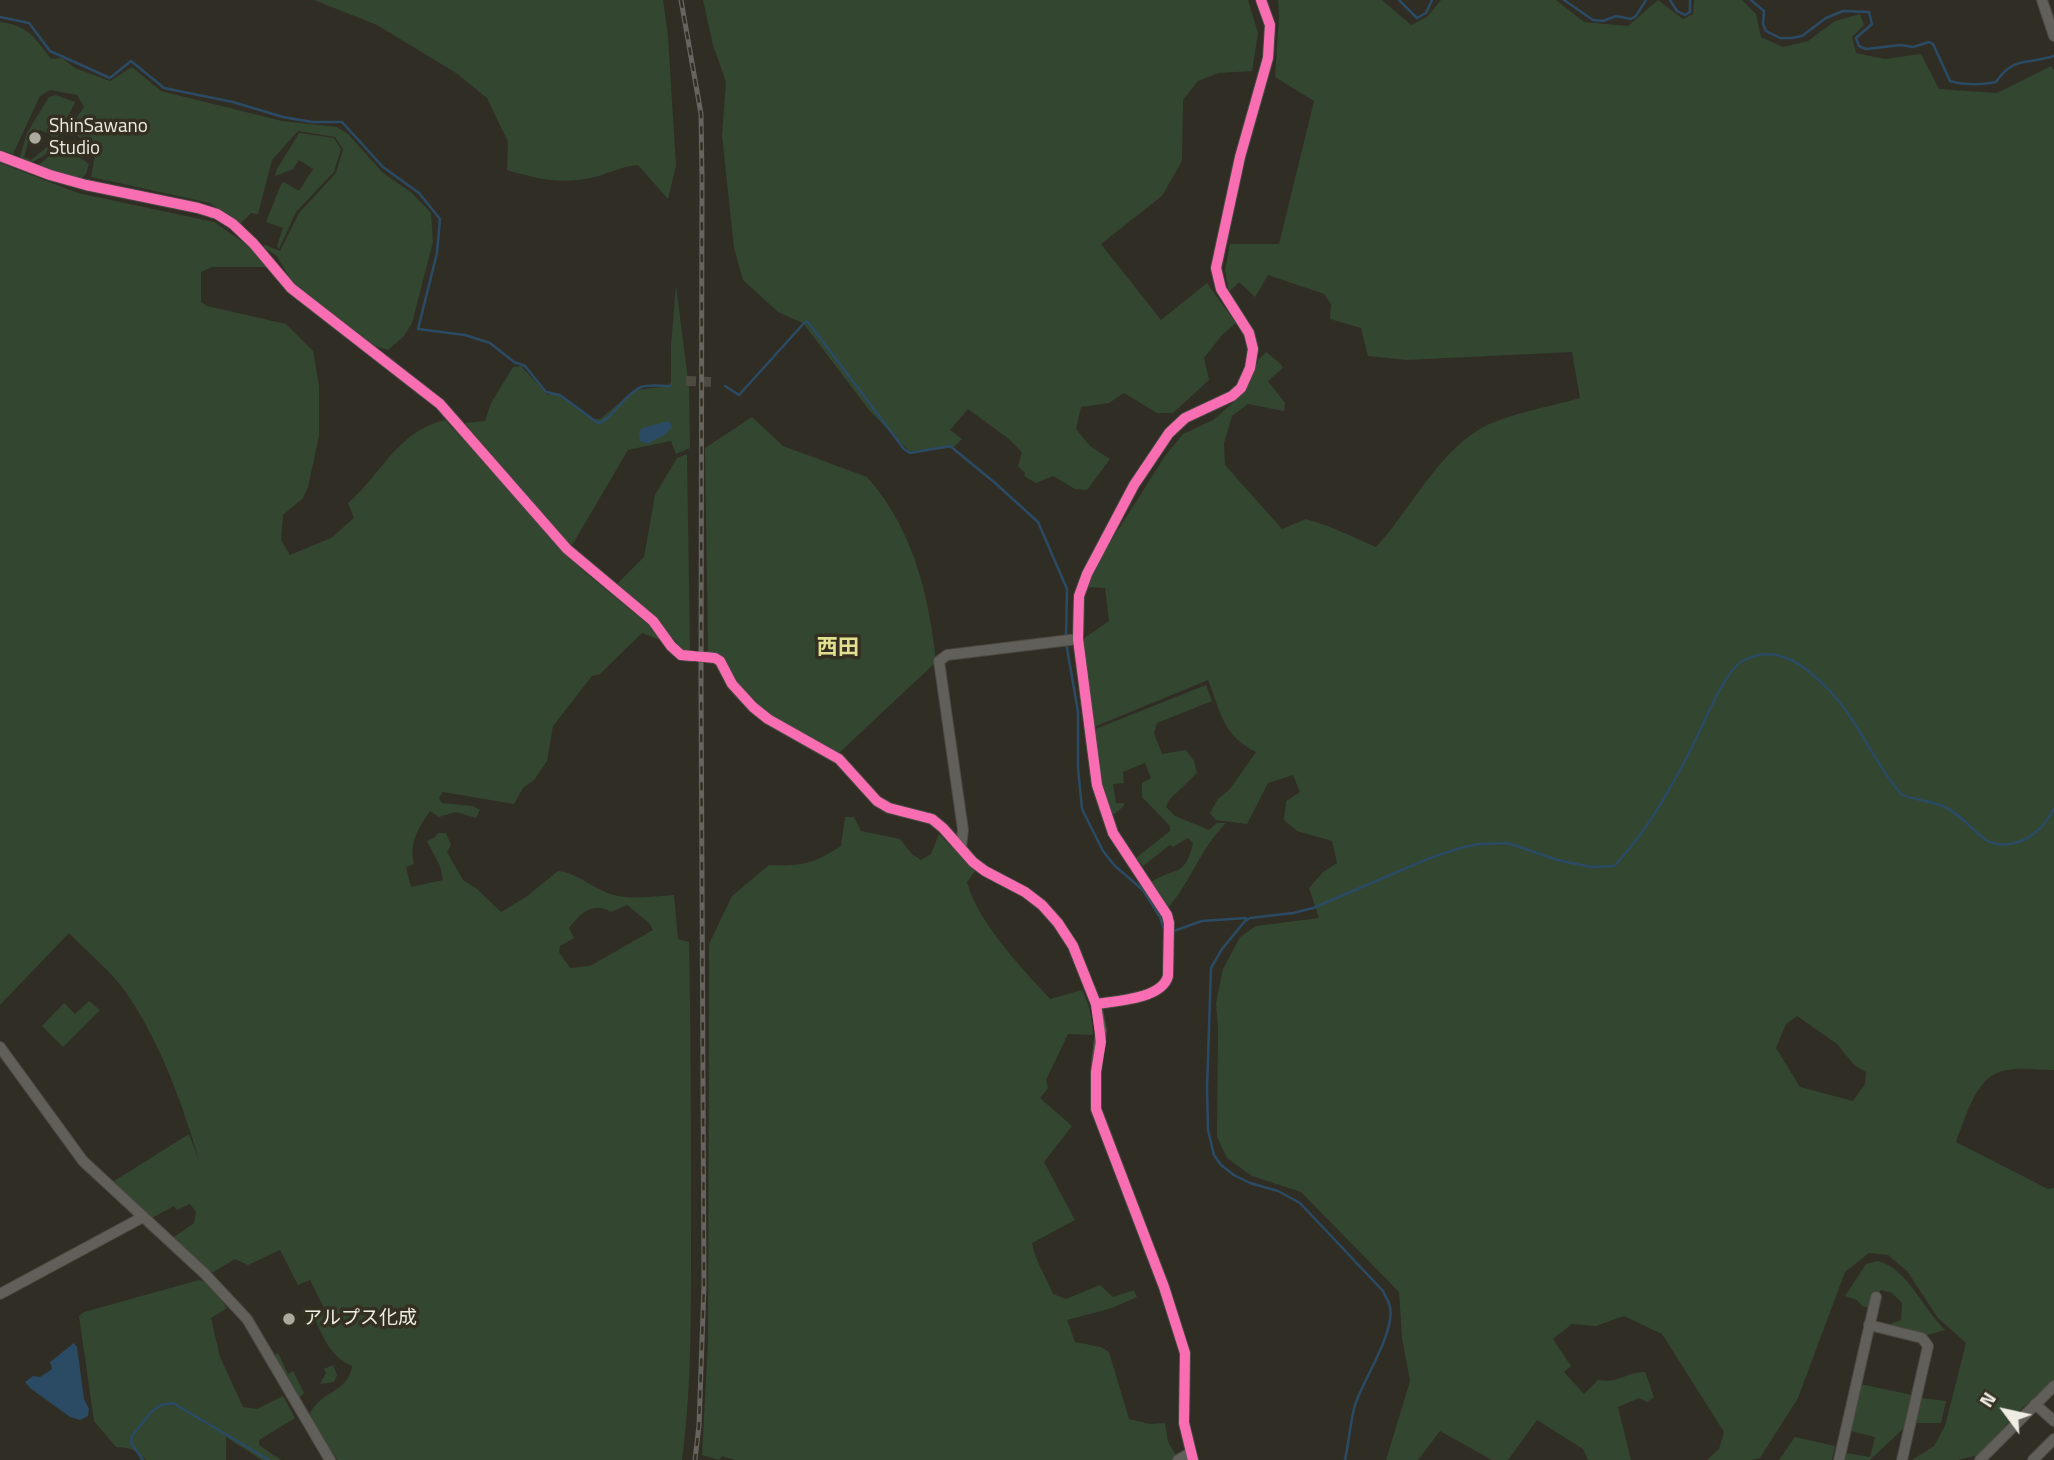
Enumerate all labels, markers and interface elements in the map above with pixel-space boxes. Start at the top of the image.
place label: ShinSawano Studio [49,116,148,160]
marker: ShinSawano Studio [27,130,43,146]
district label: 西田 [817,636,859,662]
place label: アルプス化成 [303,1308,417,1330]
marker: アルプス化成 [281,1311,297,1327]
north arrow [1970,1376,2040,1446]
text: N [1971,1386,2003,1413]

